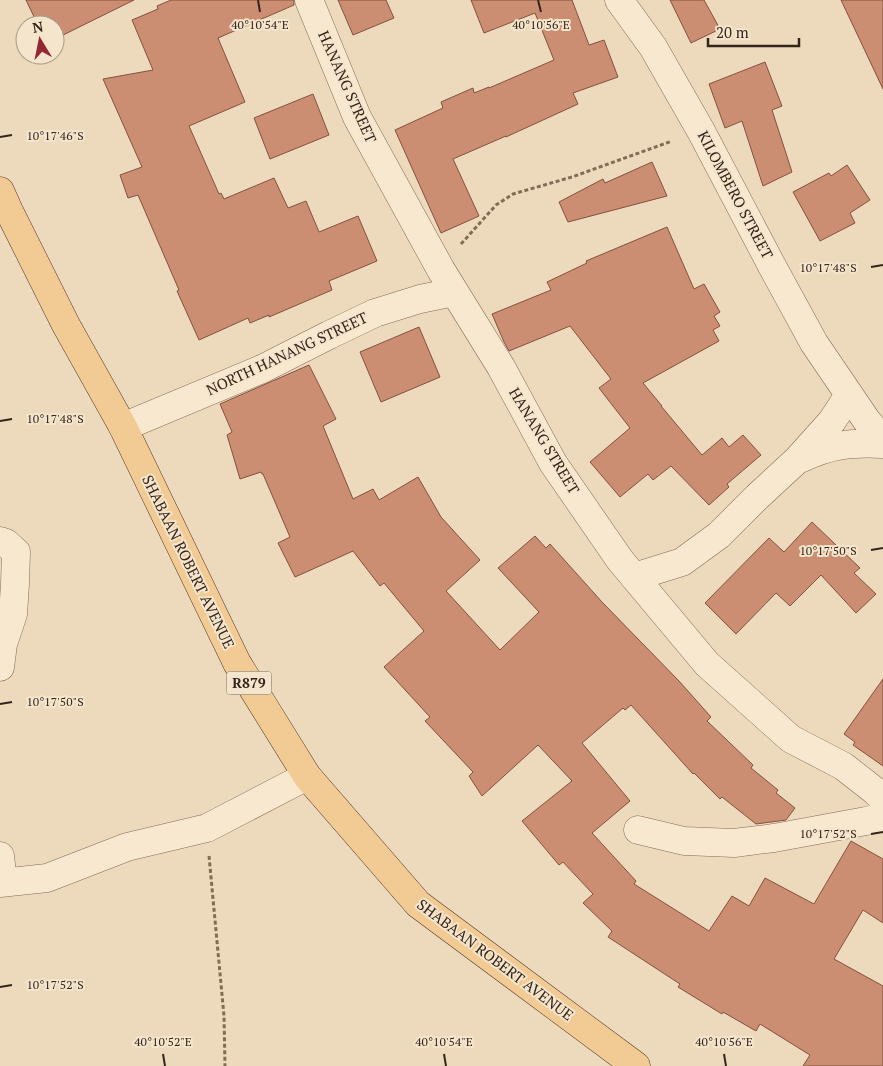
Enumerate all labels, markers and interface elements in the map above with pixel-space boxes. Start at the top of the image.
north arrow [15,15,65,65]
scale bar [708,15,799,47]
text: N [31,16,45,37]
text: 40°10'54"E [231,17,289,32]
text: 40°10'56"E [512,17,570,32]
text: 20 m [716,22,749,42]
street label: HANANG STREET [314,27,382,146]
street label: KILOMBERO STREET [694,127,778,262]
text: 10°17'46"S [26,128,84,143]
text: 10°17'48"S [799,260,857,275]
street label: NORTH HANANG STREET [203,307,370,399]
street label: HANANG STREET [505,383,585,497]
text: 10°17'48"S [26,411,84,426]
street label: SHABAAN ROBERT AVENUE [138,472,240,652]
text: 10°17'50"S [799,543,857,558]
road number: R879 [226,671,272,694]
text: 10°17'50"S [26,694,84,709]
text: 10°17'52"S [799,826,857,841]
street label: SHABAAN ROBERT AVENUE [413,894,578,1025]
text: 10°17'52"S [26,977,84,992]
text: 40°10'52"E [134,1034,192,1049]
text: 40°10'54"E [415,1034,473,1049]
text: 40°10'56"E [695,1034,753,1049]

